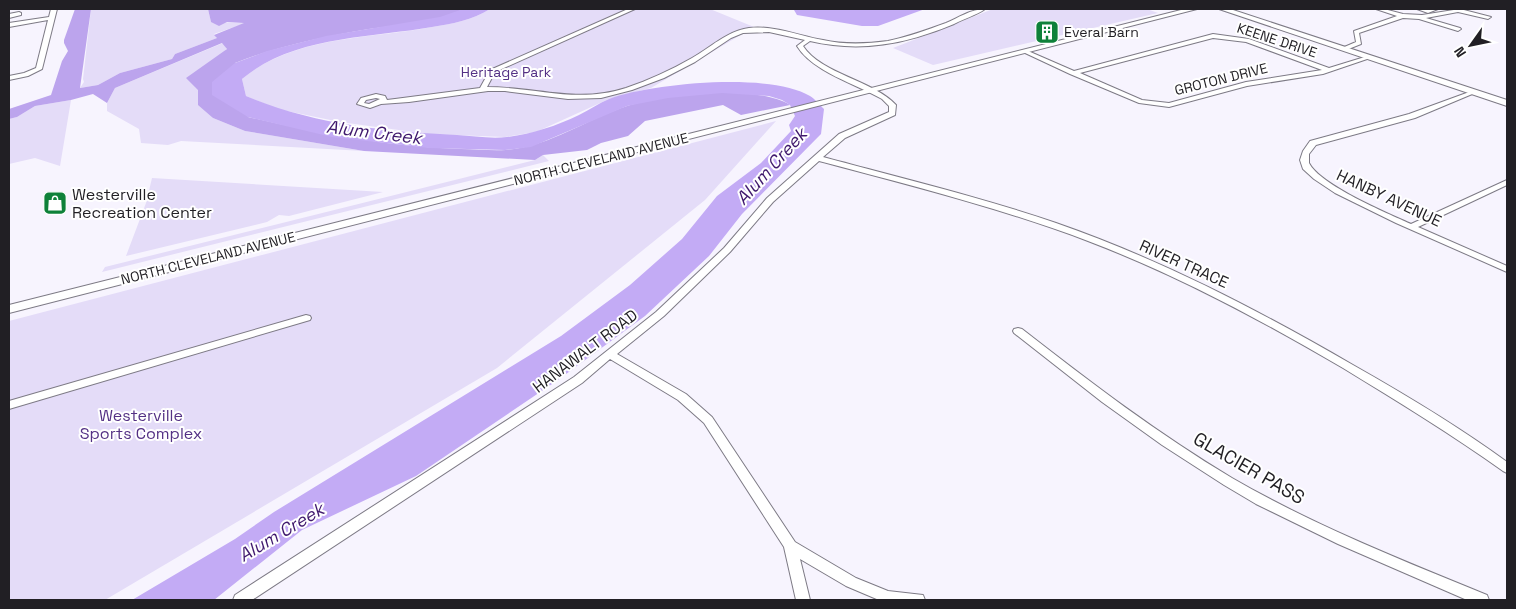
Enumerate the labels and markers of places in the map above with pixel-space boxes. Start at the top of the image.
building icon: Everal Barn [1034,19,1060,45]
place label: Everal Barn [1064,23,1139,41]
place label: Westerville Recreation Center [72,184,212,223]
shop icon: Westerville Recreation Center [42,190,68,216]

